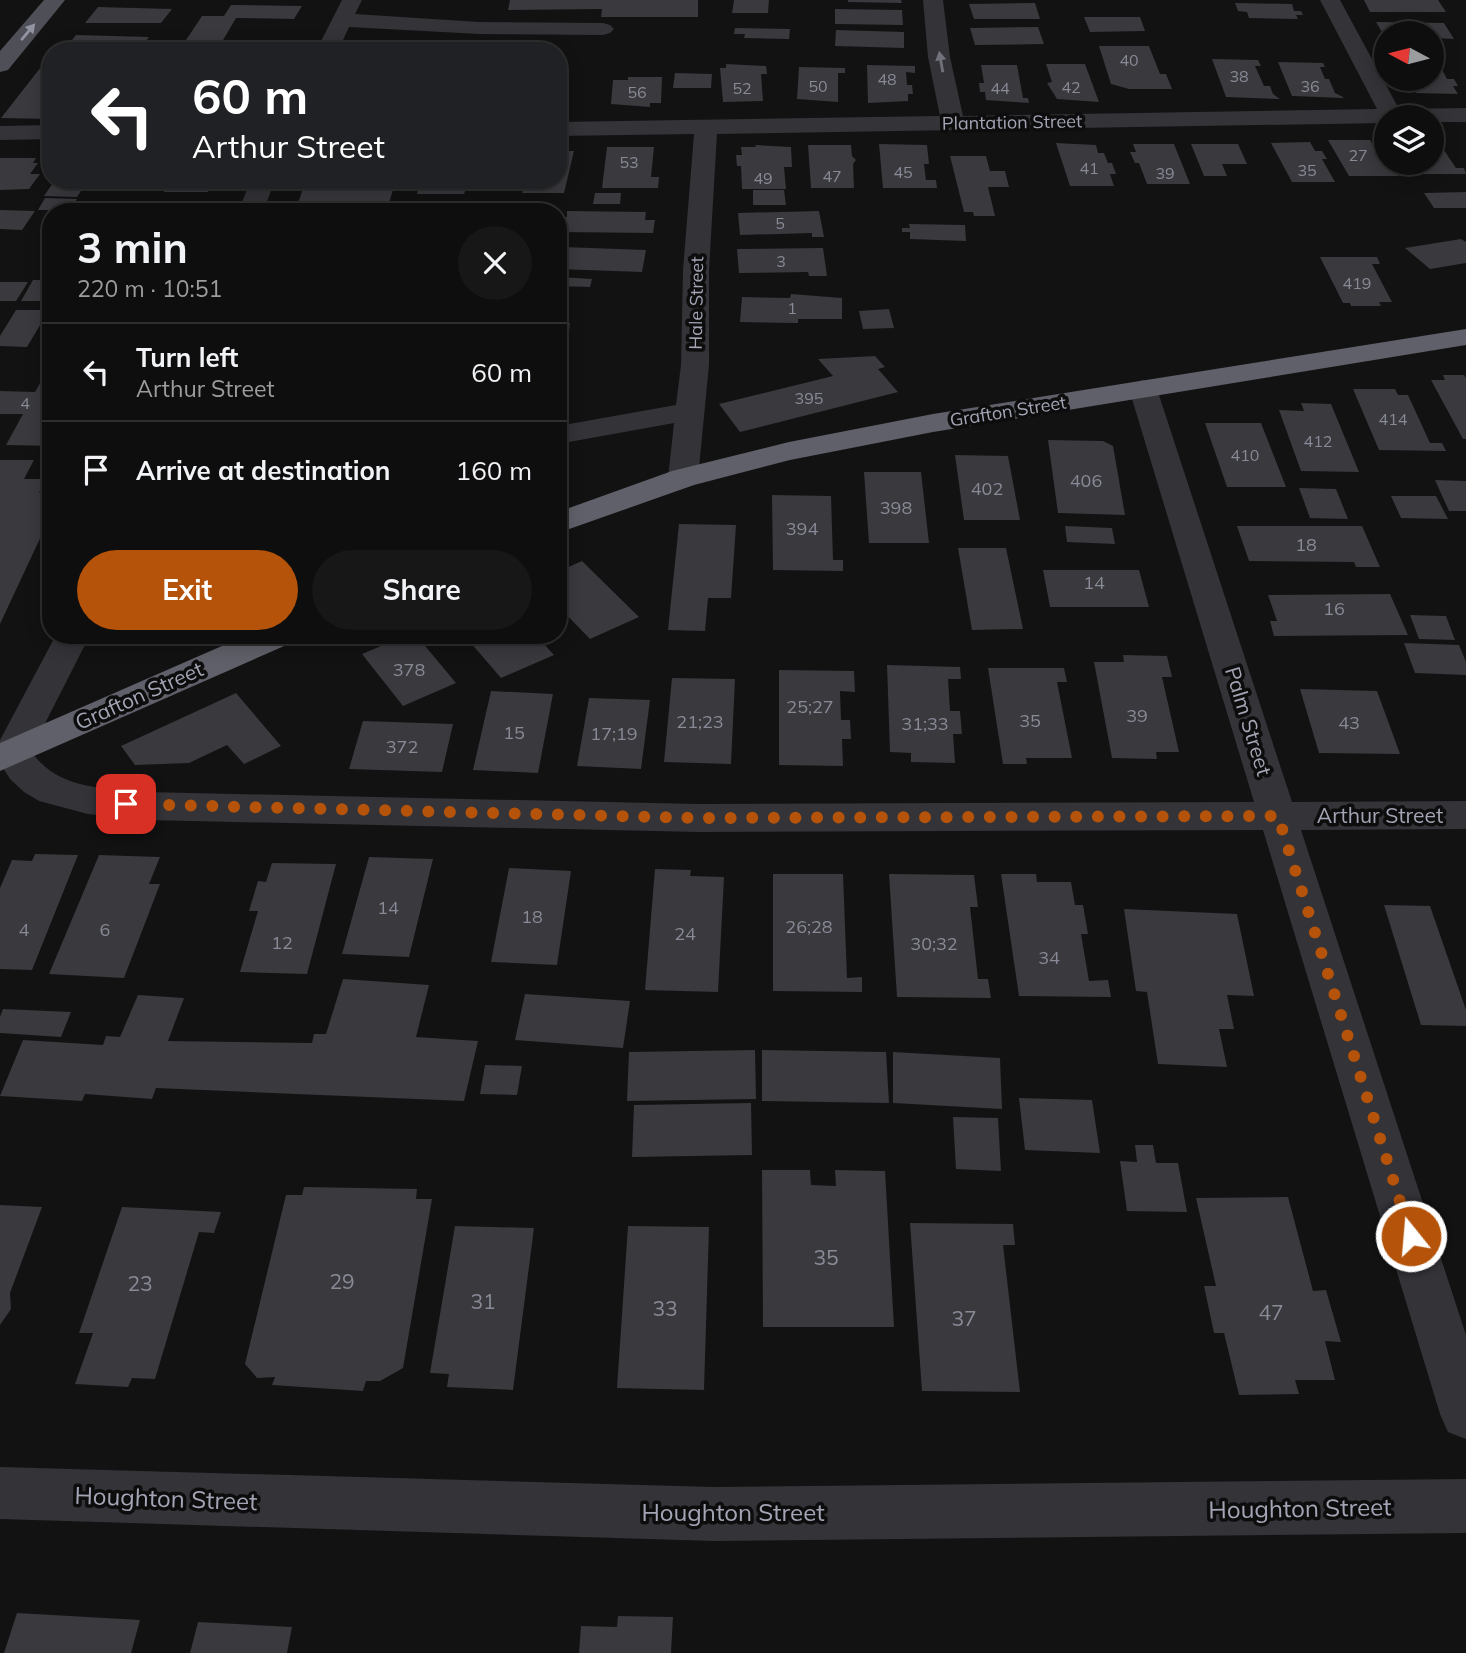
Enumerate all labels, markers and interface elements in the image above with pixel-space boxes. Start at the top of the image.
north arrow [1374,21,1444,91]
map controls [1374,21,1444,175]
one-way arrow [20,24,35,41]
house number: 40 [1119,50,1139,70]
one-way arrow [935,51,946,73]
text: 60 m [192,65,308,126]
house number: 38 [1229,66,1249,86]
house number: 48 [877,69,897,89]
icon: left [77,70,168,161]
house number: 50 [808,76,828,96]
house number: 36 [1300,76,1320,96]
house number: 42 [1061,77,1081,97]
house number: 52 [732,78,752,98]
house number: 44 [990,78,1010,98]
house number: 56 [627,82,647,102]
button: layers [1374,105,1444,175]
street label: Plantation Street [942,109,1082,135]
text: Arthur Street [192,126,385,166]
house number: 27 [1348,145,1368,165]
house number: 53 [619,152,639,172]
house number: 41 [1079,158,1099,178]
house number: 35 [1297,160,1317,180]
house number: 45 [893,162,913,182]
house number: 39 [1155,163,1175,183]
house number: 47 [822,166,842,186]
house number: 49 [753,168,773,188]
house number: 5 [775,213,785,233]
text: 3 min [77,221,188,274]
button: close [458,226,532,300]
house number: 3 [776,251,786,271]
street label: Hale Street [684,256,708,350]
house number: 419 [1343,273,1371,293]
text: 220 m · 10:51 [77,274,222,303]
house number: 1 [787,298,797,318]
text: Turn left [136,341,238,374]
icon: left [77,353,115,391]
text: 60 m [471,356,532,389]
text: Arthur Street [136,374,275,403]
house number: 395 [795,388,823,408]
street label: Grafton Street [948,390,1068,432]
house number: 4 [20,393,30,413]
house number: 414 [1379,409,1408,429]
house number: 412 [1304,431,1332,451]
house number: 410 [1231,445,1259,465]
icon: arrive [77,451,115,489]
text: Arrive at destination [136,454,391,487]
text: 160 m [456,454,532,487]
house number: 406 [1070,469,1102,492]
house number: 402 [971,477,1003,500]
house number: 398 [880,496,912,519]
house number: 394 [786,517,818,540]
house number: 18 [1295,533,1317,556]
button: Exit [77,550,298,630]
button: Share [312,550,532,630]
house number: 14 [1083,571,1105,594]
house number: 16 [1323,597,1345,620]
street label: Grafton Street [71,655,207,735]
house number: 378 [393,658,425,681]
street label: Palm Street [1220,663,1278,779]
house number: 25;27 [786,695,834,718]
house number: 39 [1126,704,1148,727]
house number: 35 [1019,709,1041,732]
house number: 21;23 [676,710,724,733]
house number: 43 [1338,711,1360,734]
house number: 31;33 [901,712,949,735]
house number: 15 [503,721,525,744]
house number: 17;19 [590,722,638,745]
house number: 372 [386,735,418,758]
pin [96,774,156,834]
icon: arrive [107,785,145,823]
street label: Arthur Street [1317,802,1443,828]
house number: 14 [377,896,399,919]
house number: 18 [521,905,543,928]
house number: 26;28 [785,915,833,938]
house number: 4 [19,918,30,941]
house number: 6 [100,918,110,941]
house number: 24 [674,922,696,945]
house number: 12 [271,931,293,954]
house number: 30;32 [910,932,958,955]
house number: 34 [1038,946,1060,969]
position arrow [1374,1199,1448,1273]
house number: 35 [813,1244,839,1270]
house number: 29 [329,1268,355,1294]
house number: 23 [127,1270,153,1296]
house number: 31 [470,1288,496,1314]
house number: 33 [652,1295,678,1321]
house number: 47 [1258,1299,1284,1325]
house number: 37 [951,1305,977,1331]
street label: Houghton Street [74,1480,258,1516]
street label: Houghton Street [1208,1491,1392,1525]
street label: Houghton Street [641,1497,825,1527]

